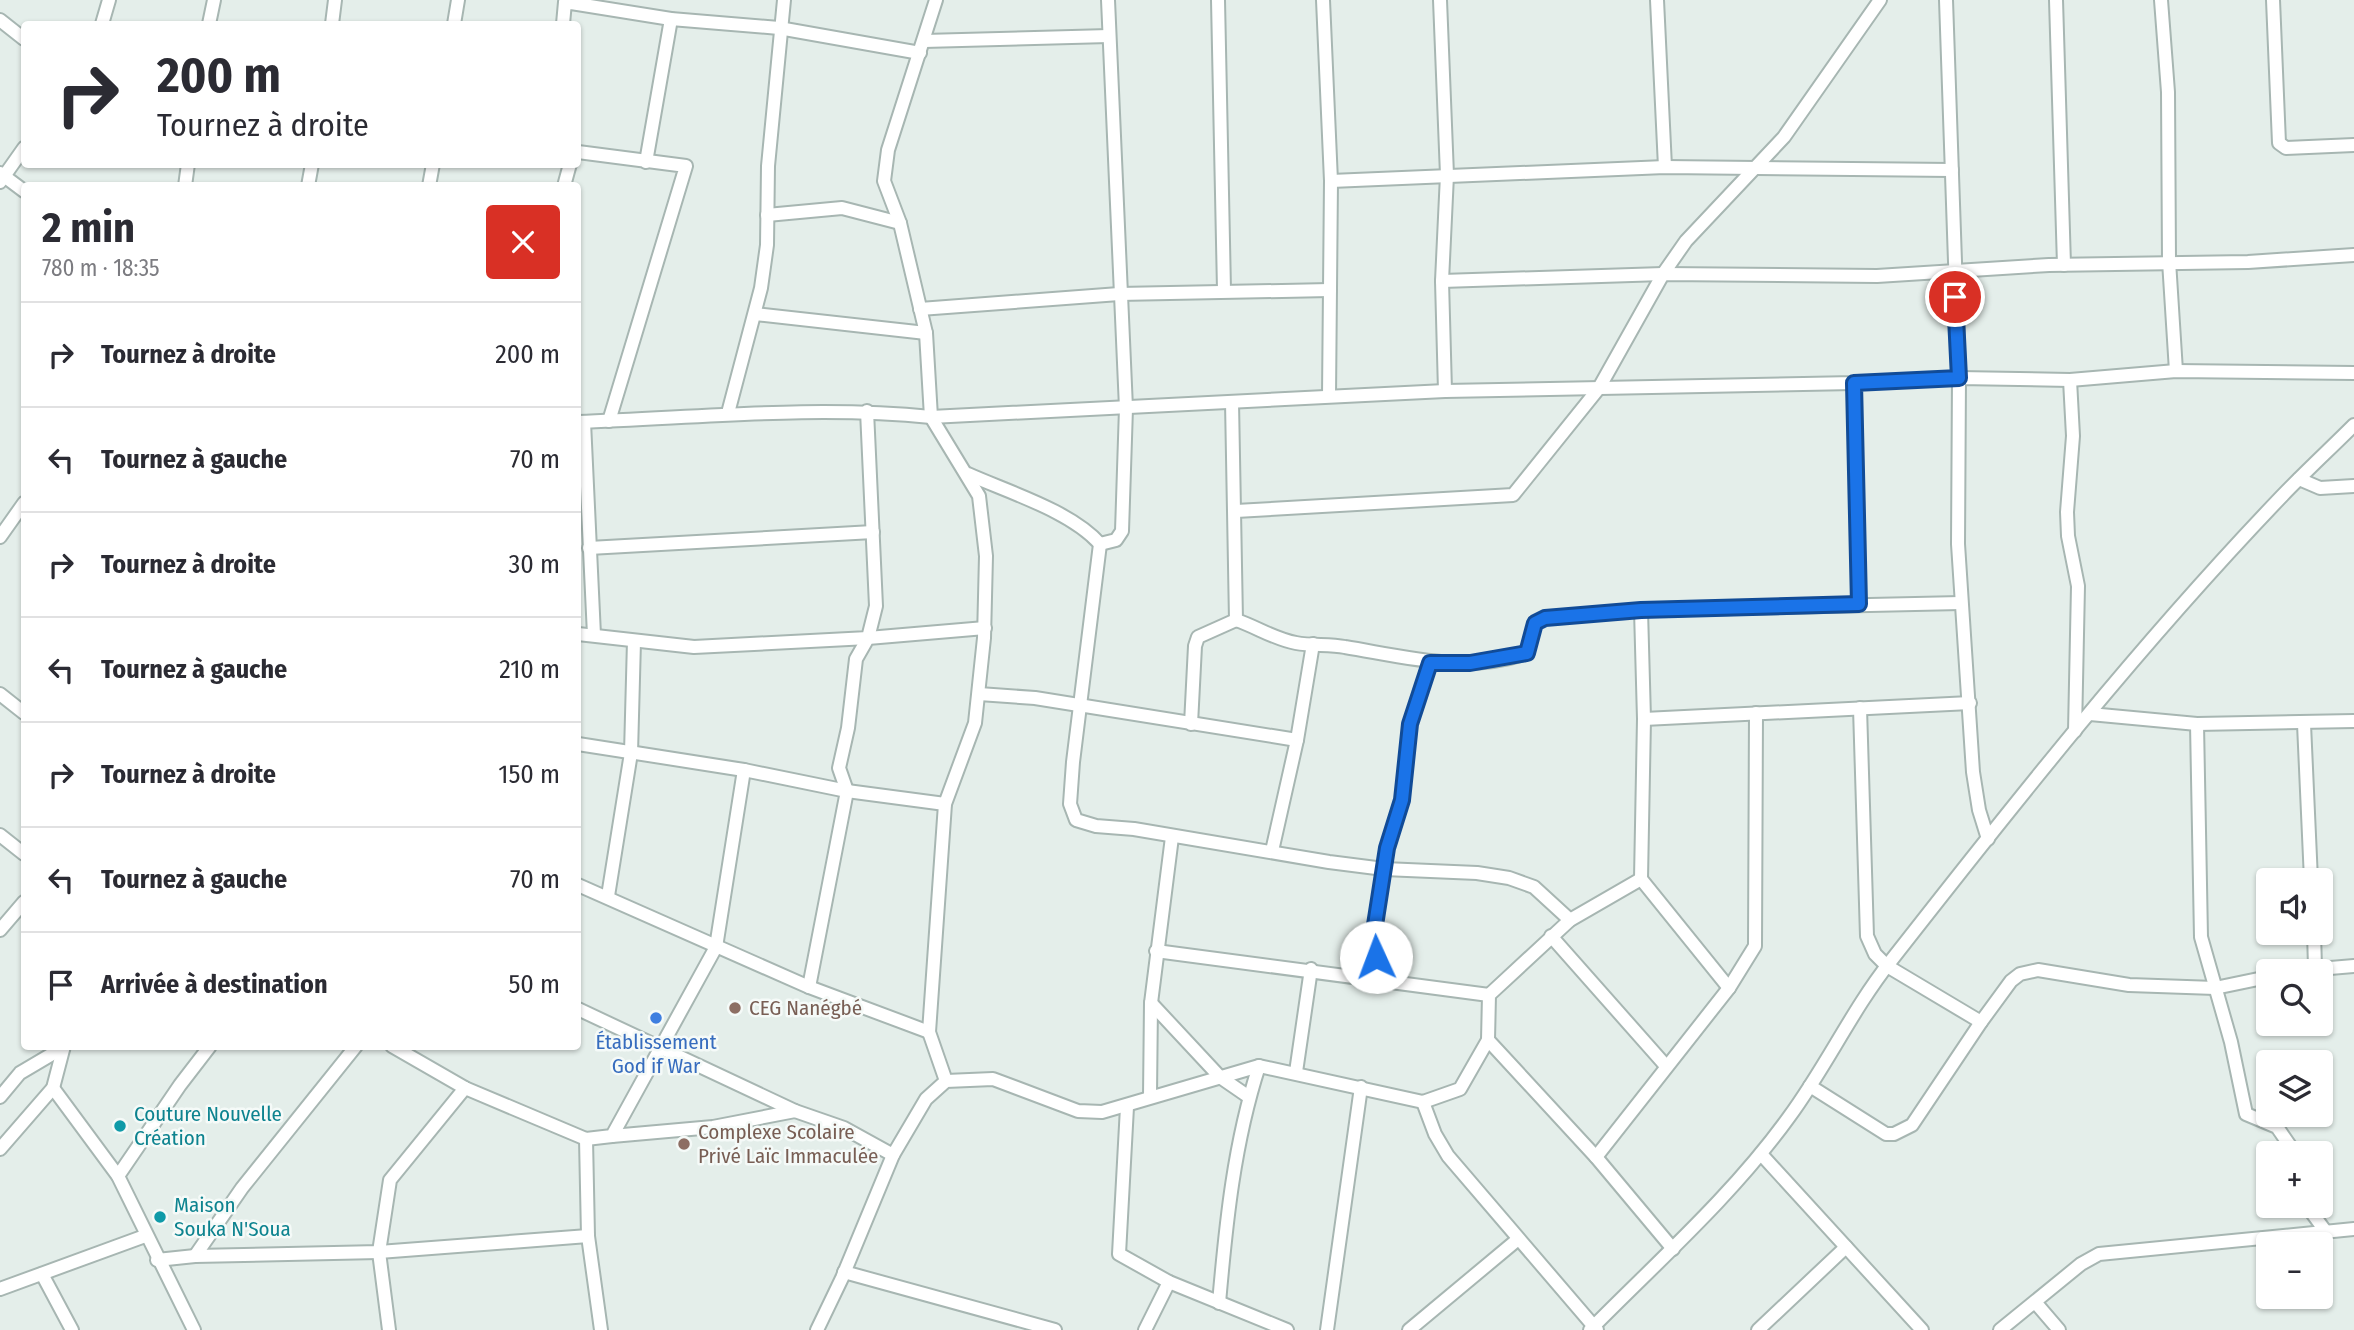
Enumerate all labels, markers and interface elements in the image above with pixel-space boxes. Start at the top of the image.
text: 200 m [157,46,281,105]
icon: right [42,49,133,140]
text: Tournez à droite [157,106,369,144]
text: 2 min [42,203,135,253]
button: close [486,205,560,279]
text: 780 m · 18:35 [42,254,160,282]
pin [1925,267,1985,327]
icon: arrive [1936,278,1974,316]
icon: right [42,336,80,374]
text: Tournez à droite [101,339,276,370]
text: 200 m [495,339,560,370]
icon: left [42,441,80,479]
text: Tournez à gauche [101,444,287,475]
text: 70 m [510,444,560,475]
icon: right [42,546,80,584]
text: Tournez à droite [101,549,276,580]
text: 30 m [509,549,560,580]
icon: left [42,651,80,689]
text: Tournez à gauche [101,654,287,685]
text: 210 m [499,654,560,685]
icon: right [42,756,80,794]
text: Tournez à droite [101,759,276,790]
text: 150 m [498,759,560,790]
icon: left [42,861,80,899]
text: Tournez à gauche [101,864,287,895]
text: 70 m [510,864,560,895]
map controls [2256,868,2333,1309]
button: sound [2256,868,2333,945]
position arrow [1339,920,1413,994]
button: search [2256,959,2333,1036]
icon: arrive [42,966,80,1004]
text: Arrivée à destination [101,969,328,1000]
text: 50 m [508,969,560,1000]
place label: CEG Nanégbé [749,995,862,1021]
marker: CEG Nanégbé [727,1000,743,1016]
marker: Établissement God if War [648,1010,664,1026]
place label: Établissement God if War [595,1029,717,1079]
button: layers [2256,1050,2333,1127]
place label: Couture Nouvelle Création [134,1101,282,1151]
marker: Couture Nouvelle Création [112,1118,128,1134]
place label: Complexe Scolaire Privé Laïc Immaculée [698,1119,879,1169]
marker: Complexe Scolaire Privé Laïc Immaculée [676,1136,692,1152]
button: + [2256,1141,2333,1218]
place label: Maison Souka N'Soua [174,1192,291,1242]
marker: Maison Souka N'Soua [152,1209,168,1225]
button: − [2256,1232,2333,1309]

